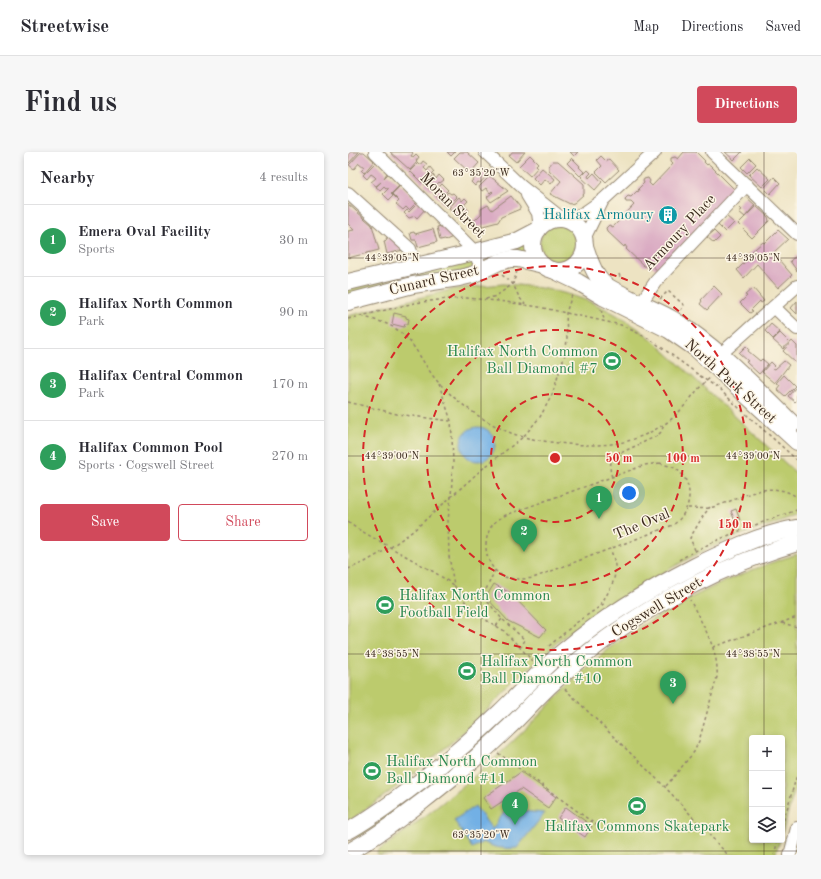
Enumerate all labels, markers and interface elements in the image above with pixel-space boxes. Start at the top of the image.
text: Streetwise [20,18,109,37]
text: Map [633,20,659,34]
text: Directions [681,20,743,34]
text: Saved [765,20,801,34]
button: Directions [697,86,797,123]
text: Find us [24,90,117,118]
text: 63°35'20"W [452,168,510,178]
text: Nearby [40,170,95,187]
street label: Moran Street [416,170,488,242]
text: 4 results [259,171,308,184]
street label: Armoury Place [641,192,719,274]
building icon: Halifax Armoury [657,204,679,226]
place label: Halifax Armoury [543,208,654,223]
text: Emera Oval Facility [78,225,211,240]
text: 1 [49,234,57,247]
text: 30 m [279,234,308,247]
text: Sports [78,243,115,256]
text: 44°39'05"N [365,253,420,263]
text: 44°39'05"N [726,253,781,263]
street label: Cunard Street [388,263,480,299]
text: Halifax North Common [78,297,233,312]
text: 2 [49,306,57,319]
text: 90 m [279,306,308,319]
text: Park [78,315,105,328]
street label: North Park Street [681,337,779,427]
place label: Halifax North Common Ball Diamond #7 [447,345,598,377]
sports icon: Halifax North Common Ball Diamond #7 [601,350,623,372]
text: Halifax Central Common [78,369,243,384]
text: 3 [49,378,57,391]
text: 170 m [271,378,308,391]
text: Park [78,387,105,400]
text: Halifax Common Pool [78,441,223,456]
text: 4 [49,450,57,463]
text: 270 m [271,450,308,463]
text: 44°39'00"N [365,451,420,461]
centre of rings [548,451,562,465]
text: 44°39'00"N [726,451,781,461]
text: 50 m [606,452,633,465]
text: 100 m [666,453,700,465]
text: Sports · Cogswell Street [78,459,214,472]
your location [619,483,639,503]
pin: 1 [586,486,612,519]
button: Save [40,504,170,541]
button: Share [178,504,308,541]
street label: The Oval [612,506,672,544]
text: 150 m [718,518,752,531]
pin: 2 [511,519,537,552]
street label: Cogswell Street [609,575,705,641]
place label: Halifax North Common Football Field [399,589,550,621]
sports icon: Halifax North Common Football Field [374,594,396,616]
text: 44°38'55"N [365,649,420,659]
text: 44°38'55"N [726,649,781,659]
place label: Halifax North Common Ball Diamond #10 [481,655,632,687]
sports icon: Halifax North Common Ball Diamond #10 [456,660,478,682]
pin: 3 [660,671,686,704]
map controls [749,735,785,843]
button: + [749,735,785,771]
place label: Halifax North Common Ball Diamond #11 [386,755,537,787]
sports icon: Halifax North Common Ball Diamond #11 [361,760,383,782]
button: − [749,771,785,807]
pin: 4 [502,792,528,825]
sports icon: Halifax Commons Skatepark [626,795,648,817]
button: layers [749,807,785,843]
place label: Halifax Commons Skatepark [544,820,730,835]
text: 63°35'20"W [452,830,510,840]

